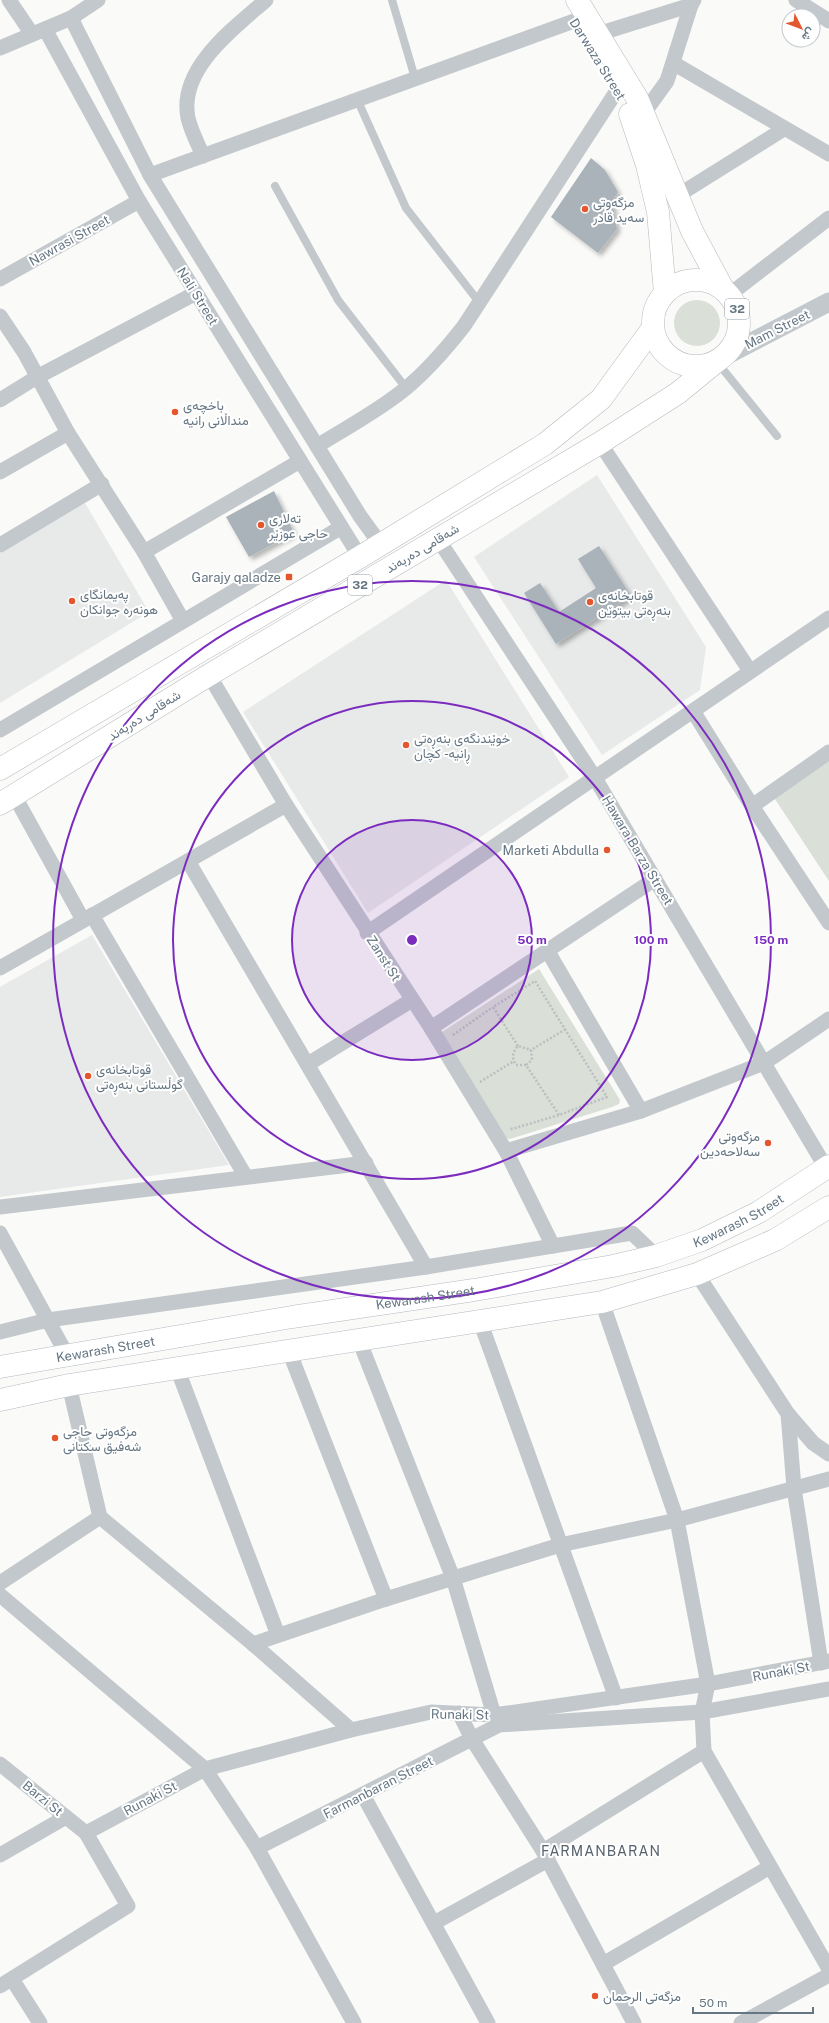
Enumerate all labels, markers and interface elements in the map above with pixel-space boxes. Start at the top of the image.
north arrow [781,8,821,48]
street label: Darwaza Street [567,16,629,103]
text: ش [799,25,817,44]
place label: مزگەوتی سەید قادر [592,195,644,226]
marker: مزگەوتی سەید قادر [580,204,590,214]
street label: Nawrasi Street [26,212,112,269]
street label: Nali Street [174,265,221,328]
road number: 32 [725,299,749,319]
street label: Mam Street [742,307,812,352]
place label: باخچەی منداڵانی رانیە [183,398,249,429]
marker: باخچەی منداڵانی رانیە [170,407,180,417]
place label: تەلاری حاجی عوزێر [268,511,328,542]
marker: تەلاری حاجی عوزێر [256,520,266,530]
street label: شەقامی دەربەند [383,521,462,577]
place label: Garajy qaladze [192,570,281,585]
marker: Garajy qaladze [284,572,294,582]
road number: 32 [348,575,372,595]
place label: پەیمانگای هونەرە جوانکان [80,587,158,618]
place label: قوتابخانەی بنەڕەتی بیتوێن [598,588,671,621]
marker: پەیمانگای هونەرە جوانکان [67,596,77,606]
marker: قوتابخانەی بنەڕەتی بیتوێن [585,597,595,607]
street label: شەقامی دەربەند [105,687,184,745]
place label: خوێندنگەی بنەڕەتی ڕانیە - کچان [414,731,510,764]
marker: خوێندنگەی بنەڕەتی ڕانیە - کچان [401,740,411,750]
street label: Hawara Barza Street [599,793,676,908]
place label: Marketi Abdulla [503,843,599,858]
marker: Marketi Abdulla [602,845,612,855]
street label: Zanst St [363,933,404,984]
centre of rings [405,933,419,947]
text: 50 m [517,933,547,947]
text: 100 m [634,933,668,947]
text: 150 m [754,933,788,947]
place label: قوتابخانه‌ی گوڵستانی بنه‌ڕه‌تی [96,1062,183,1095]
marker: قوتابخانه‌ی گوڵستانی بنه‌ڕه‌تی [83,1071,93,1081]
place label: مزگەوتی سەلاحەدین [700,1129,760,1160]
marker: مزگەوتی سەلاحەدین [763,1138,773,1148]
street label: Kewarash Street [691,1191,786,1251]
street label: Kewarash Street [375,1283,476,1312]
street label: Kewarash Street [55,1334,156,1365]
place label: مزگەوتی حاجی شەفیق سکتانی [63,1424,141,1455]
marker: مزگەوتی حاجی شەفیق سکتانی [50,1433,60,1443]
street label: Runaki St [751,1659,811,1684]
street label: Runaki St [431,1706,489,1723]
street label: Farmanbaran Street [321,1753,436,1822]
street label: Barzi St [20,1778,66,1819]
street label: Runaki St [121,1778,179,1819]
district label: FARMANBARAN [541,1843,661,1859]
place label: مزگەتی الرحمان [603,1989,681,2005]
scale bar [693,1989,813,2015]
marker: مزگەتی الرحمان [590,1991,600,2001]
text: 50 m [699,1996,727,2010]

